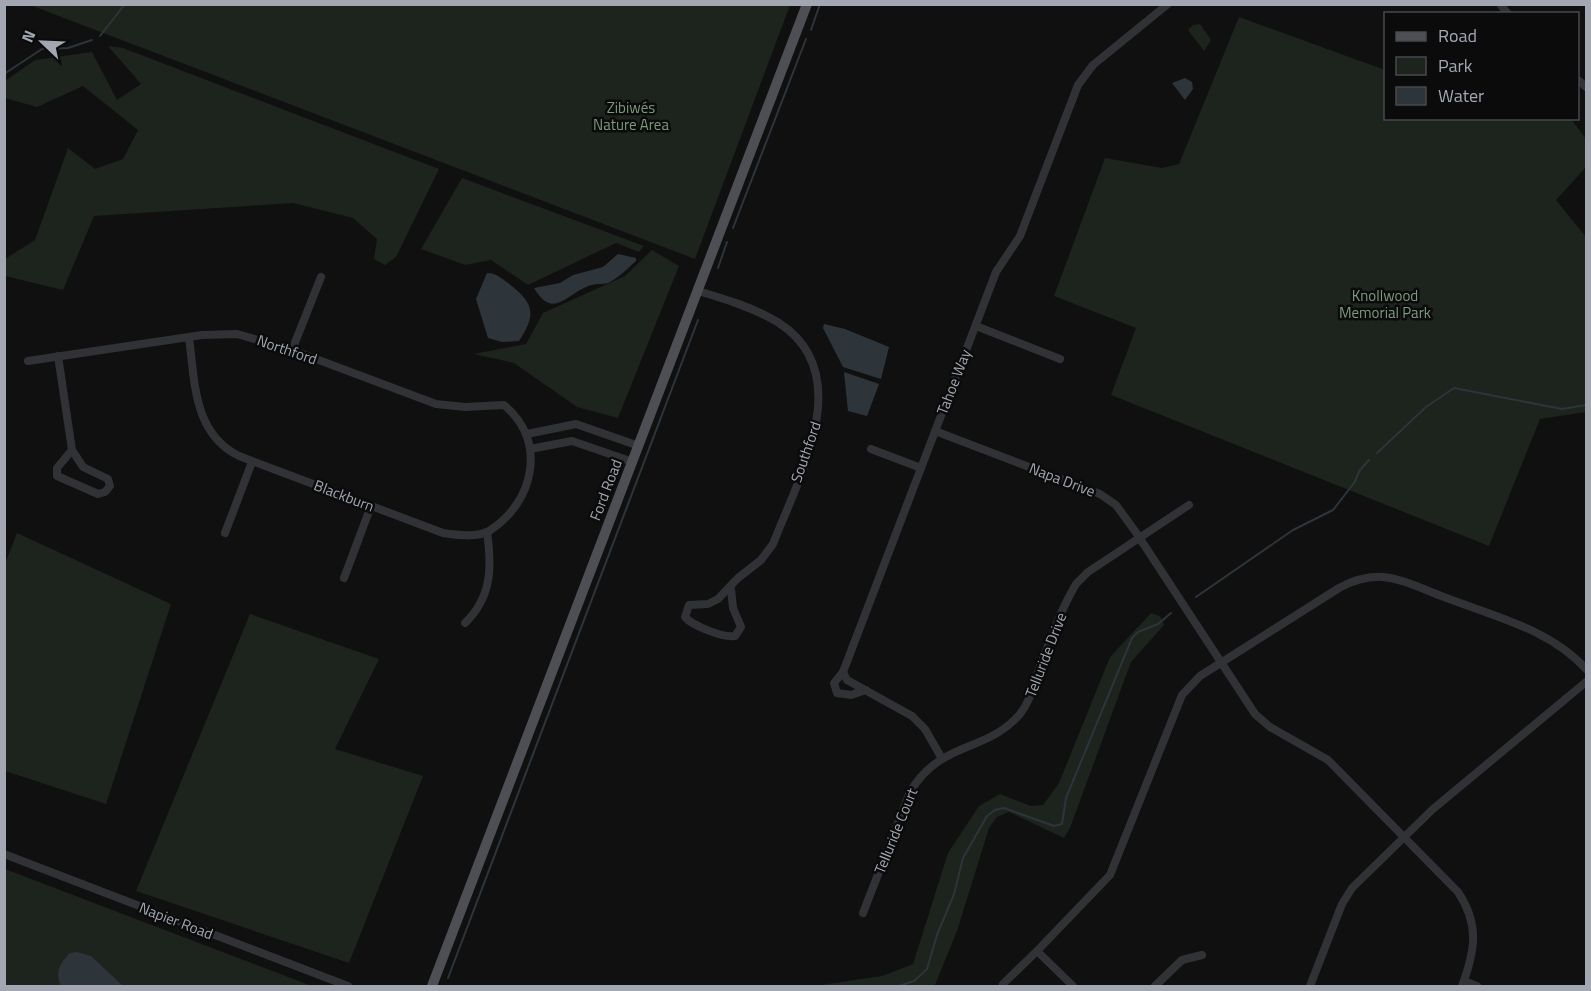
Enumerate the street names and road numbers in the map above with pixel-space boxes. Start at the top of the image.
street label: Northford [254,329,320,371]
street label: Tahoe Way [930,346,977,418]
street label: Southford [784,418,827,485]
street label: Ford Road [583,456,628,524]
street label: Napa Drive [1026,456,1099,503]
street label: Blackburn [311,474,378,518]
street label: Telluride Drive [1019,609,1072,701]
street label: Telluride Court [868,784,923,877]
street label: Napier Road [136,896,216,945]

